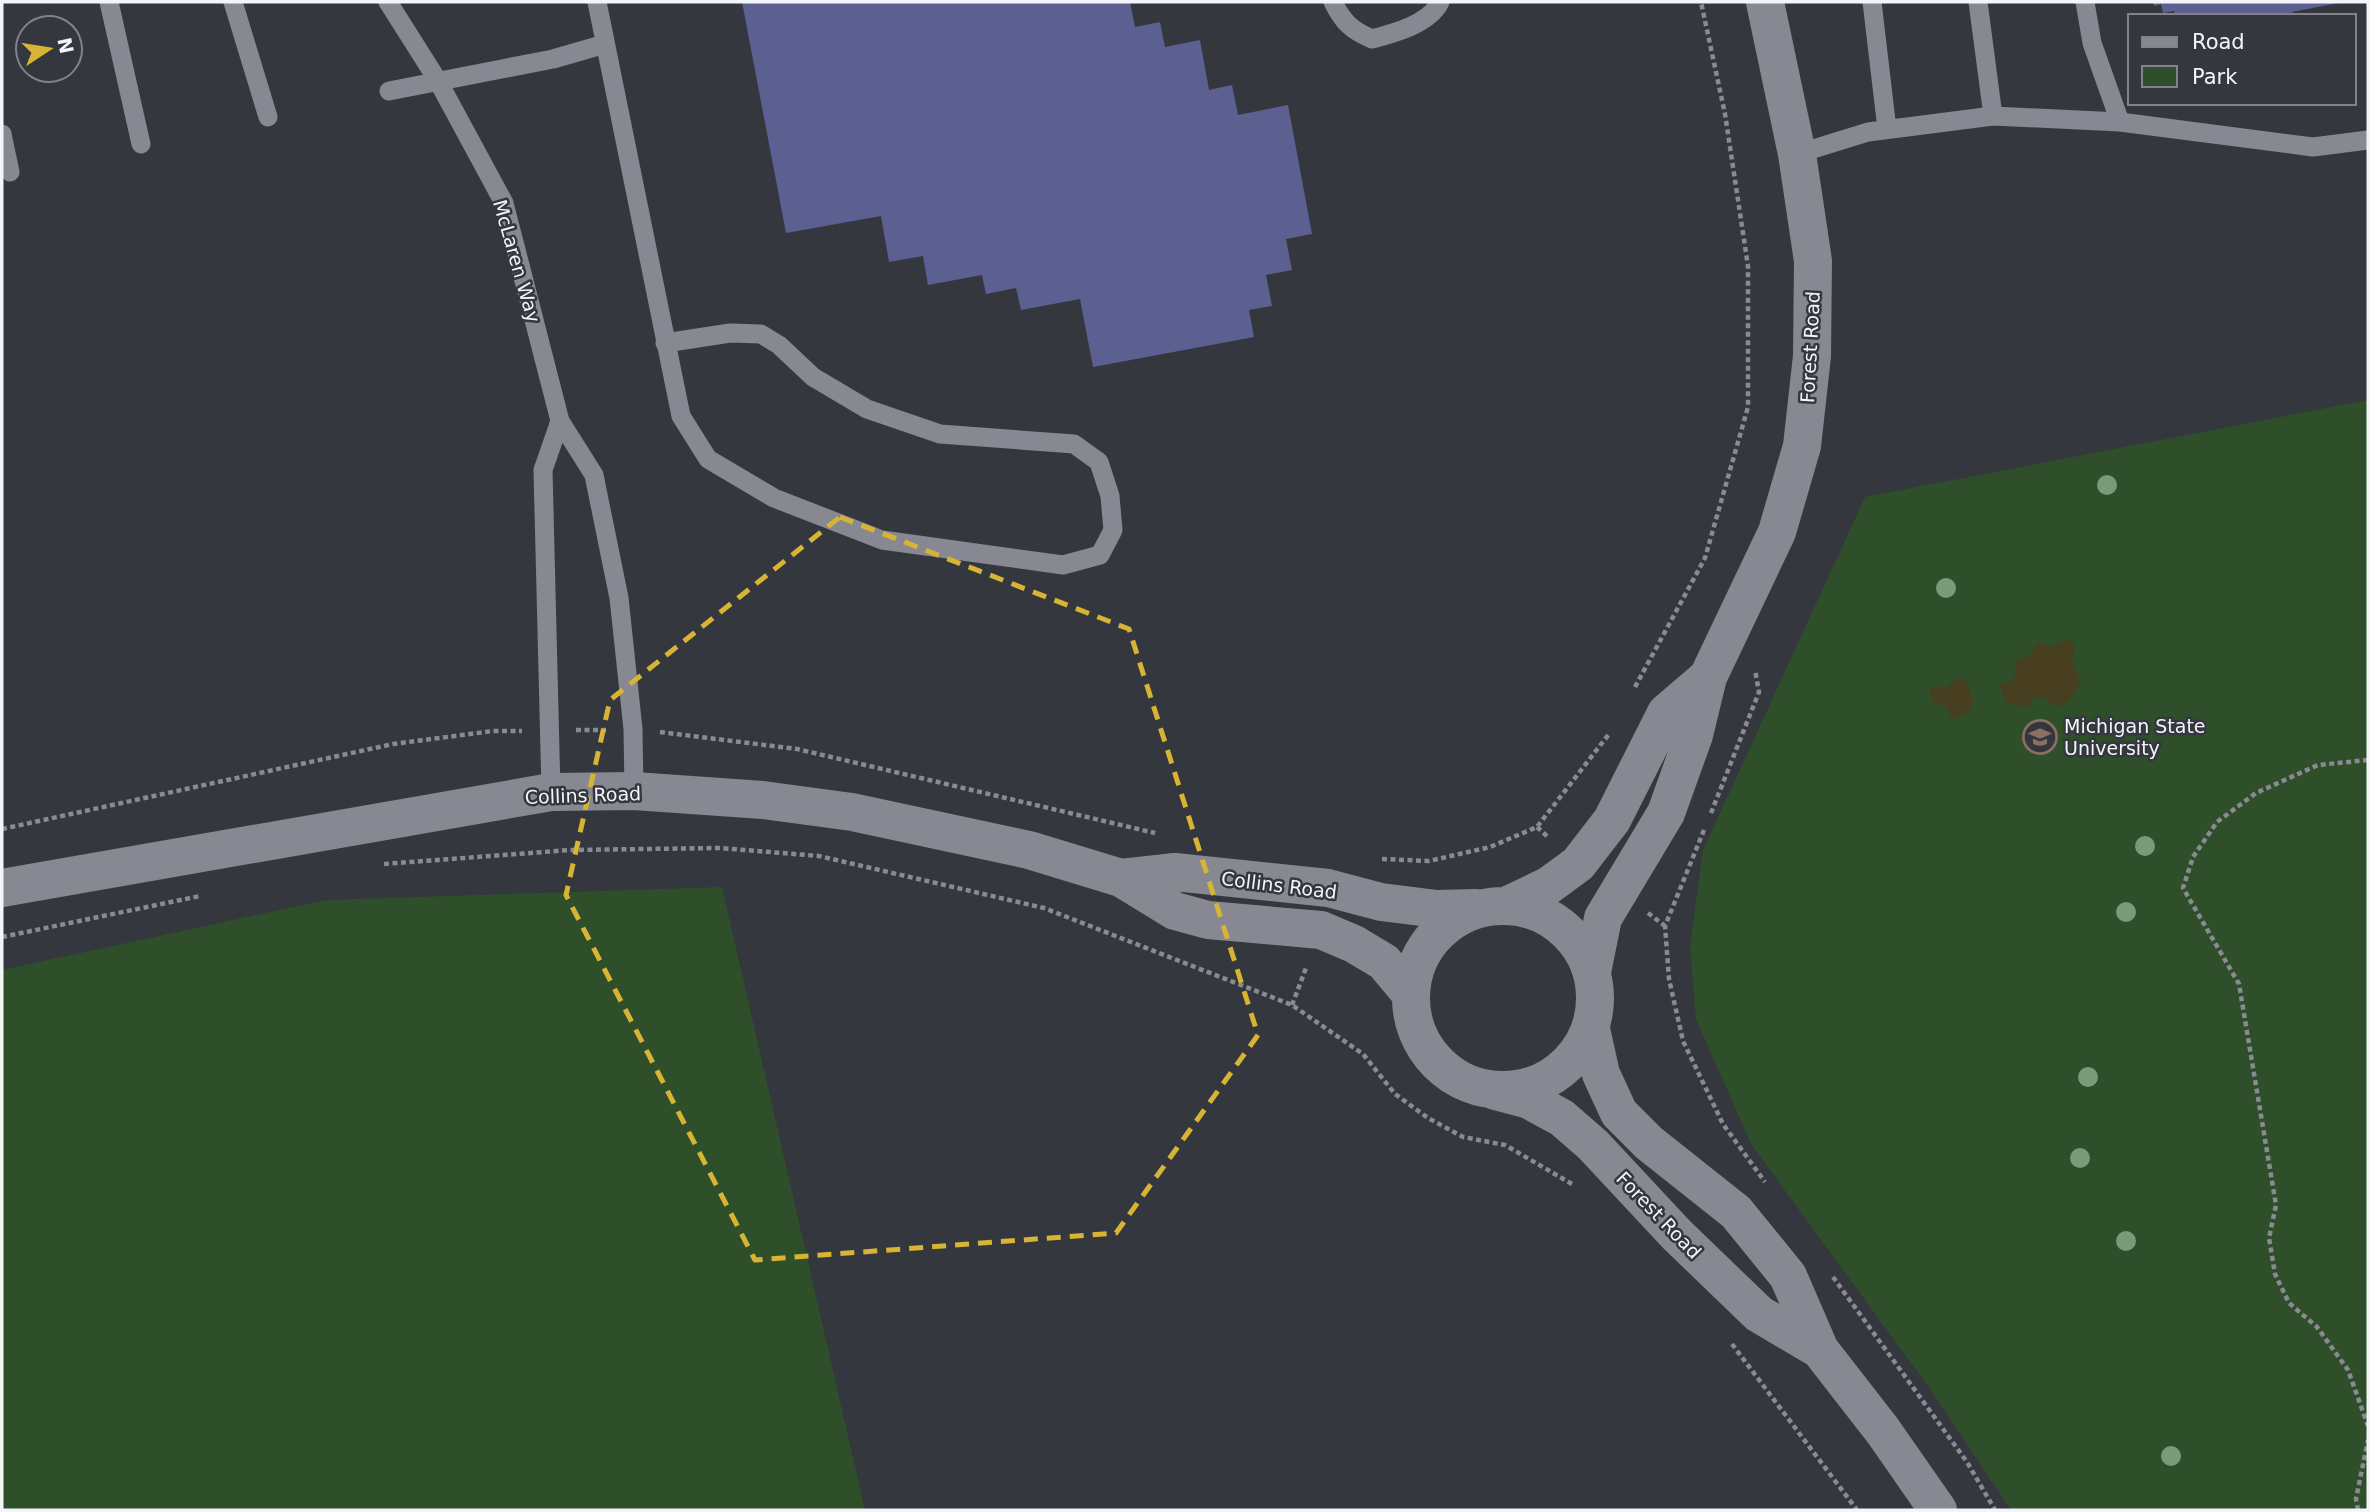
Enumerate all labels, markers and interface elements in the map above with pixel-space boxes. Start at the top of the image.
north arrow [14,14,84,84]
legend [2128,14,2356,105]
text: Road [2192,30,2245,54]
text: N [53,35,78,56]
text: Park [2192,65,2238,89]
street label: McLaren Way [489,197,545,325]
street label: Forest Road [1796,290,1824,404]
place label: Michigan State University [2064,715,2206,759]
school or university icon: Michigan State University [2021,718,2059,756]
street label: Collins Road [524,782,642,808]
street label: Collins Road [1220,867,1338,903]
street label: Forest Road [1612,1167,1706,1263]

